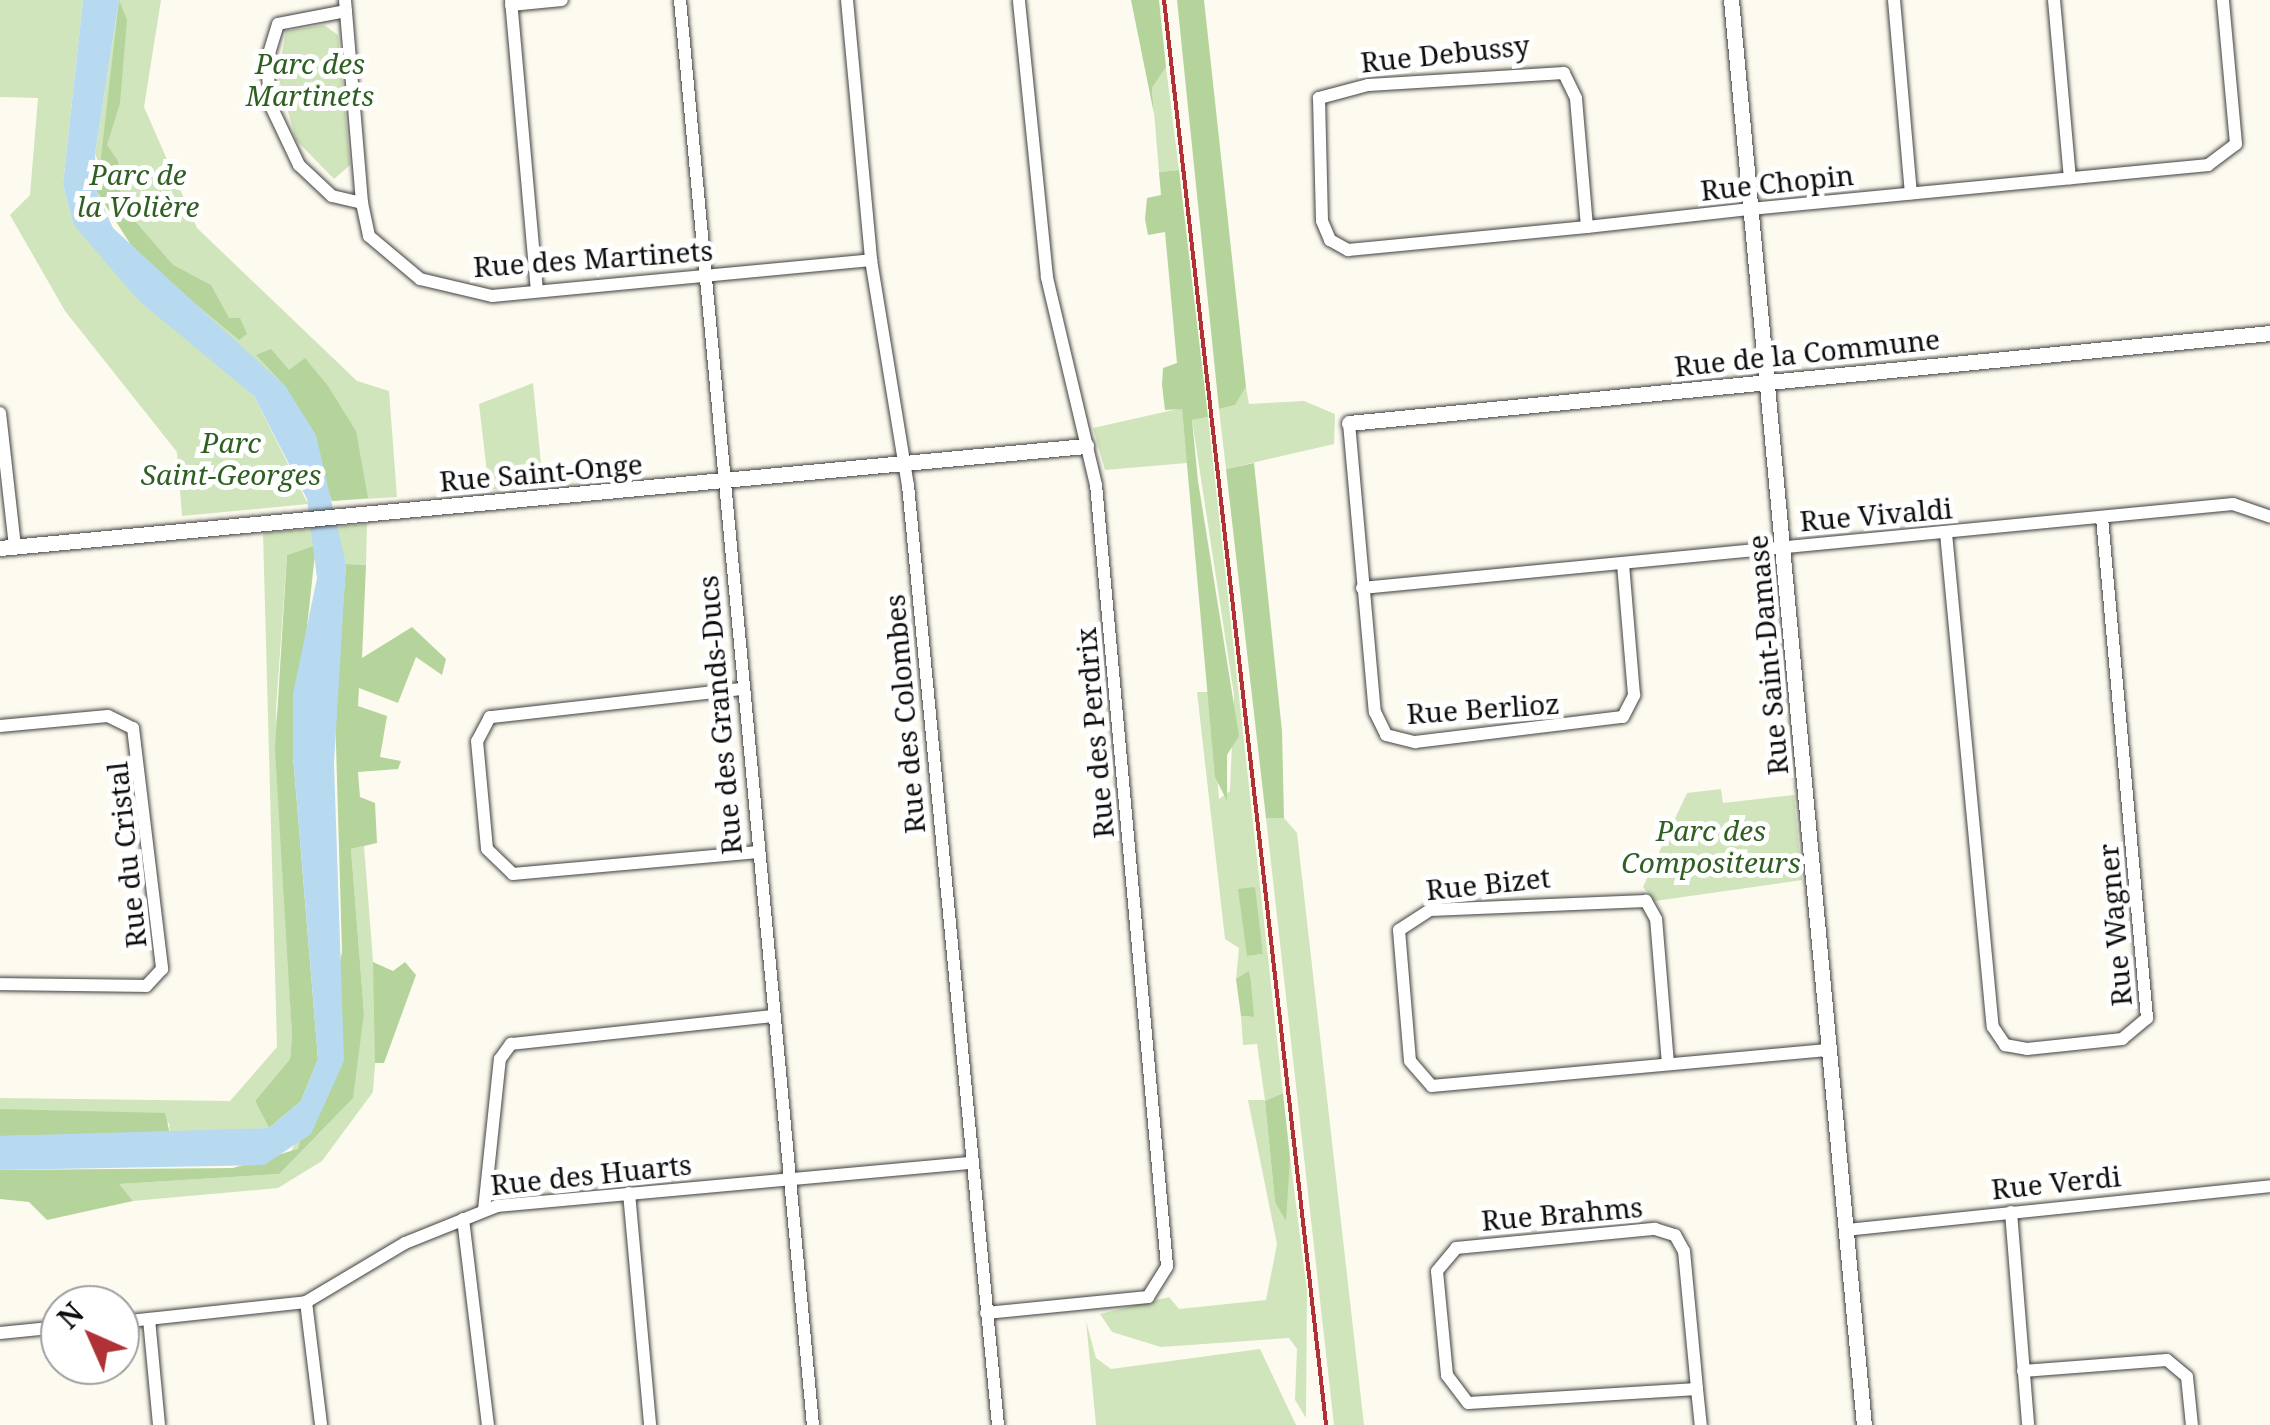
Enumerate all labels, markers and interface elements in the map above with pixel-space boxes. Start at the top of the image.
street label: Rue Debussy [1359,27,1531,79]
park label: Parc des Martinets [246,46,374,112]
park label: Parc de la Volière [77,157,199,223]
street label: Rue Chopin [1699,157,1855,207]
street label: Rue des Martinets [472,233,714,283]
street label: Rue de la Commune [1673,321,1941,383]
park label: Parc Saint-Georges [141,425,321,491]
street label: Rue Saint-Onge [438,446,644,498]
street label: Rue Vivaldi [1798,491,1954,537]
street label: Rue Saint-Damase [1740,534,1794,776]
street label: Rue des Grands-Ducs [690,574,748,856]
street label: Rue des Colombes [877,593,931,835]
street label: Rue des Perdrix [1068,626,1120,840]
street label: Rue Berlioz [1406,686,1560,730]
street label: Rue du Cristal [100,760,152,950]
park label: Parc des Compositeurs [1621,813,1801,879]
street label: Rue Wagner [2090,842,2138,1008]
street label: Rue Bizet [1424,860,1552,906]
street label: Rue des Huarts [489,1147,693,1201]
street label: Rue Verdi [1990,1159,2122,1205]
street label: Rue Brahms [1480,1189,1644,1237]
north arrow [40,1285,140,1385]
text: N [49,1294,91,1336]

